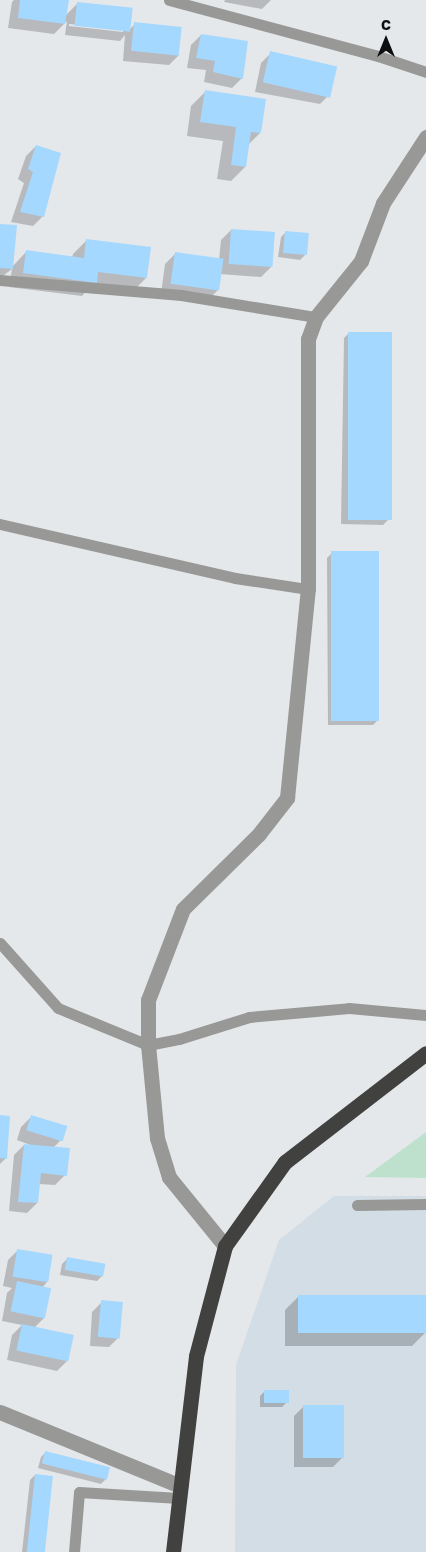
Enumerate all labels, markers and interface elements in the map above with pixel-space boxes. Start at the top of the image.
north arrow [361,15,411,65]
text: С [381,16,391,33]

